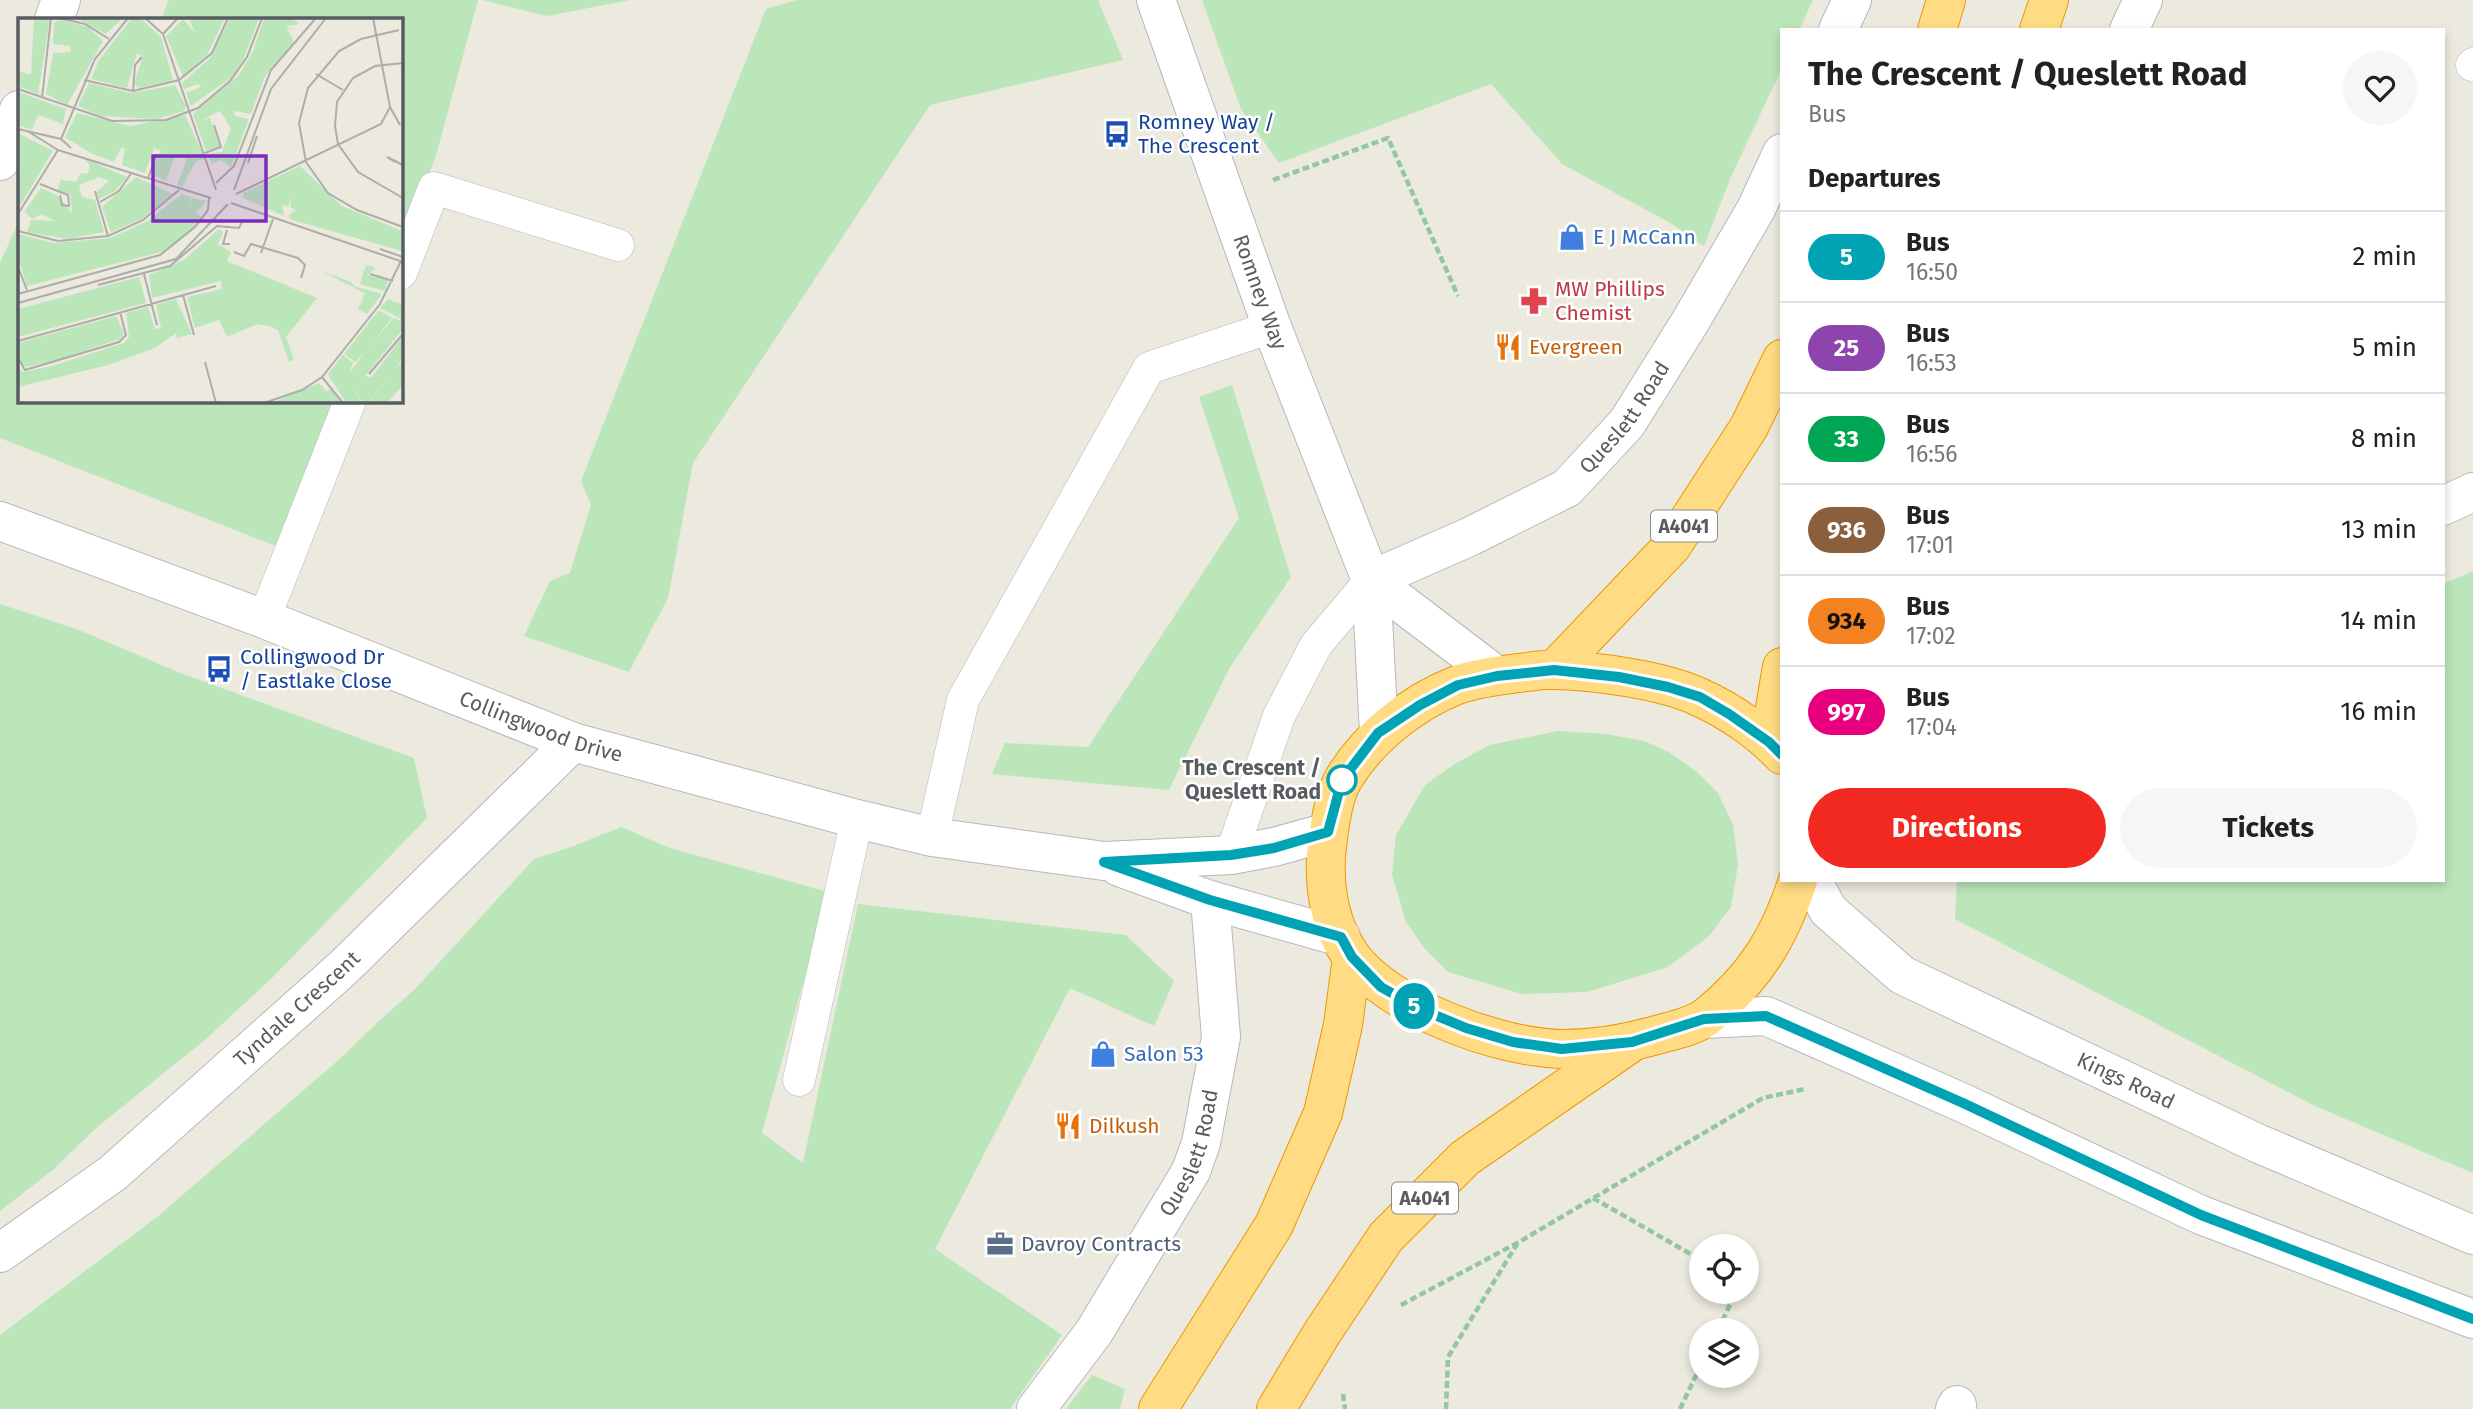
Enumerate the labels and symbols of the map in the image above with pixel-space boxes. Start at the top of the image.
inset map [18,18,402,402]
place label: Romney Way / The Crescent [1138,109,1275,159]
bus stop icon: Romney Way / The Crescent [1102,119,1132,149]
shop icon: E J McCann [1557,222,1587,252]
place label: E J McCann [1593,224,1696,250]
street label: Romney Way [1227,231,1293,354]
place label: MW Phillips Chemist [1555,276,1665,326]
pharmacy icon: MW Phillips Chemist [1519,286,1549,316]
restaurant icon: Evergreen [1493,332,1523,362]
place label: Evergreen [1529,334,1623,360]
street label: Queslett Road [1574,356,1675,479]
road number: A4041 [1651,510,1717,541]
place label: Collingwood Dr / Eastlake Close [240,644,392,694]
bus stop icon: Collingwood Dr / Eastlake Close [204,654,234,684]
street label: Collingwood Drive [456,685,626,768]
place label: The Crescent / Queslett Road [1182,755,1321,805]
marker: The Crescent / Queslett Road [1327,765,1357,795]
street label: Tyndale Crescent [228,945,366,1072]
line badge: 5 [1391,983,1437,1029]
shop icon: Salon 53 [1088,1039,1118,1069]
place label: Salon 53 [1124,1041,1204,1067]
street label: Kings Road [2073,1047,2179,1115]
street label: Queslett Road [1154,1087,1224,1221]
restaurant icon: Dilkush [1053,1111,1083,1141]
place label: Dilkush [1089,1113,1160,1139]
road number: A4041 [1392,1182,1458,1214]
office icon: Davroy Contracts [985,1229,1015,1259]
place label: Davroy Contracts [1021,1231,1181,1257]

